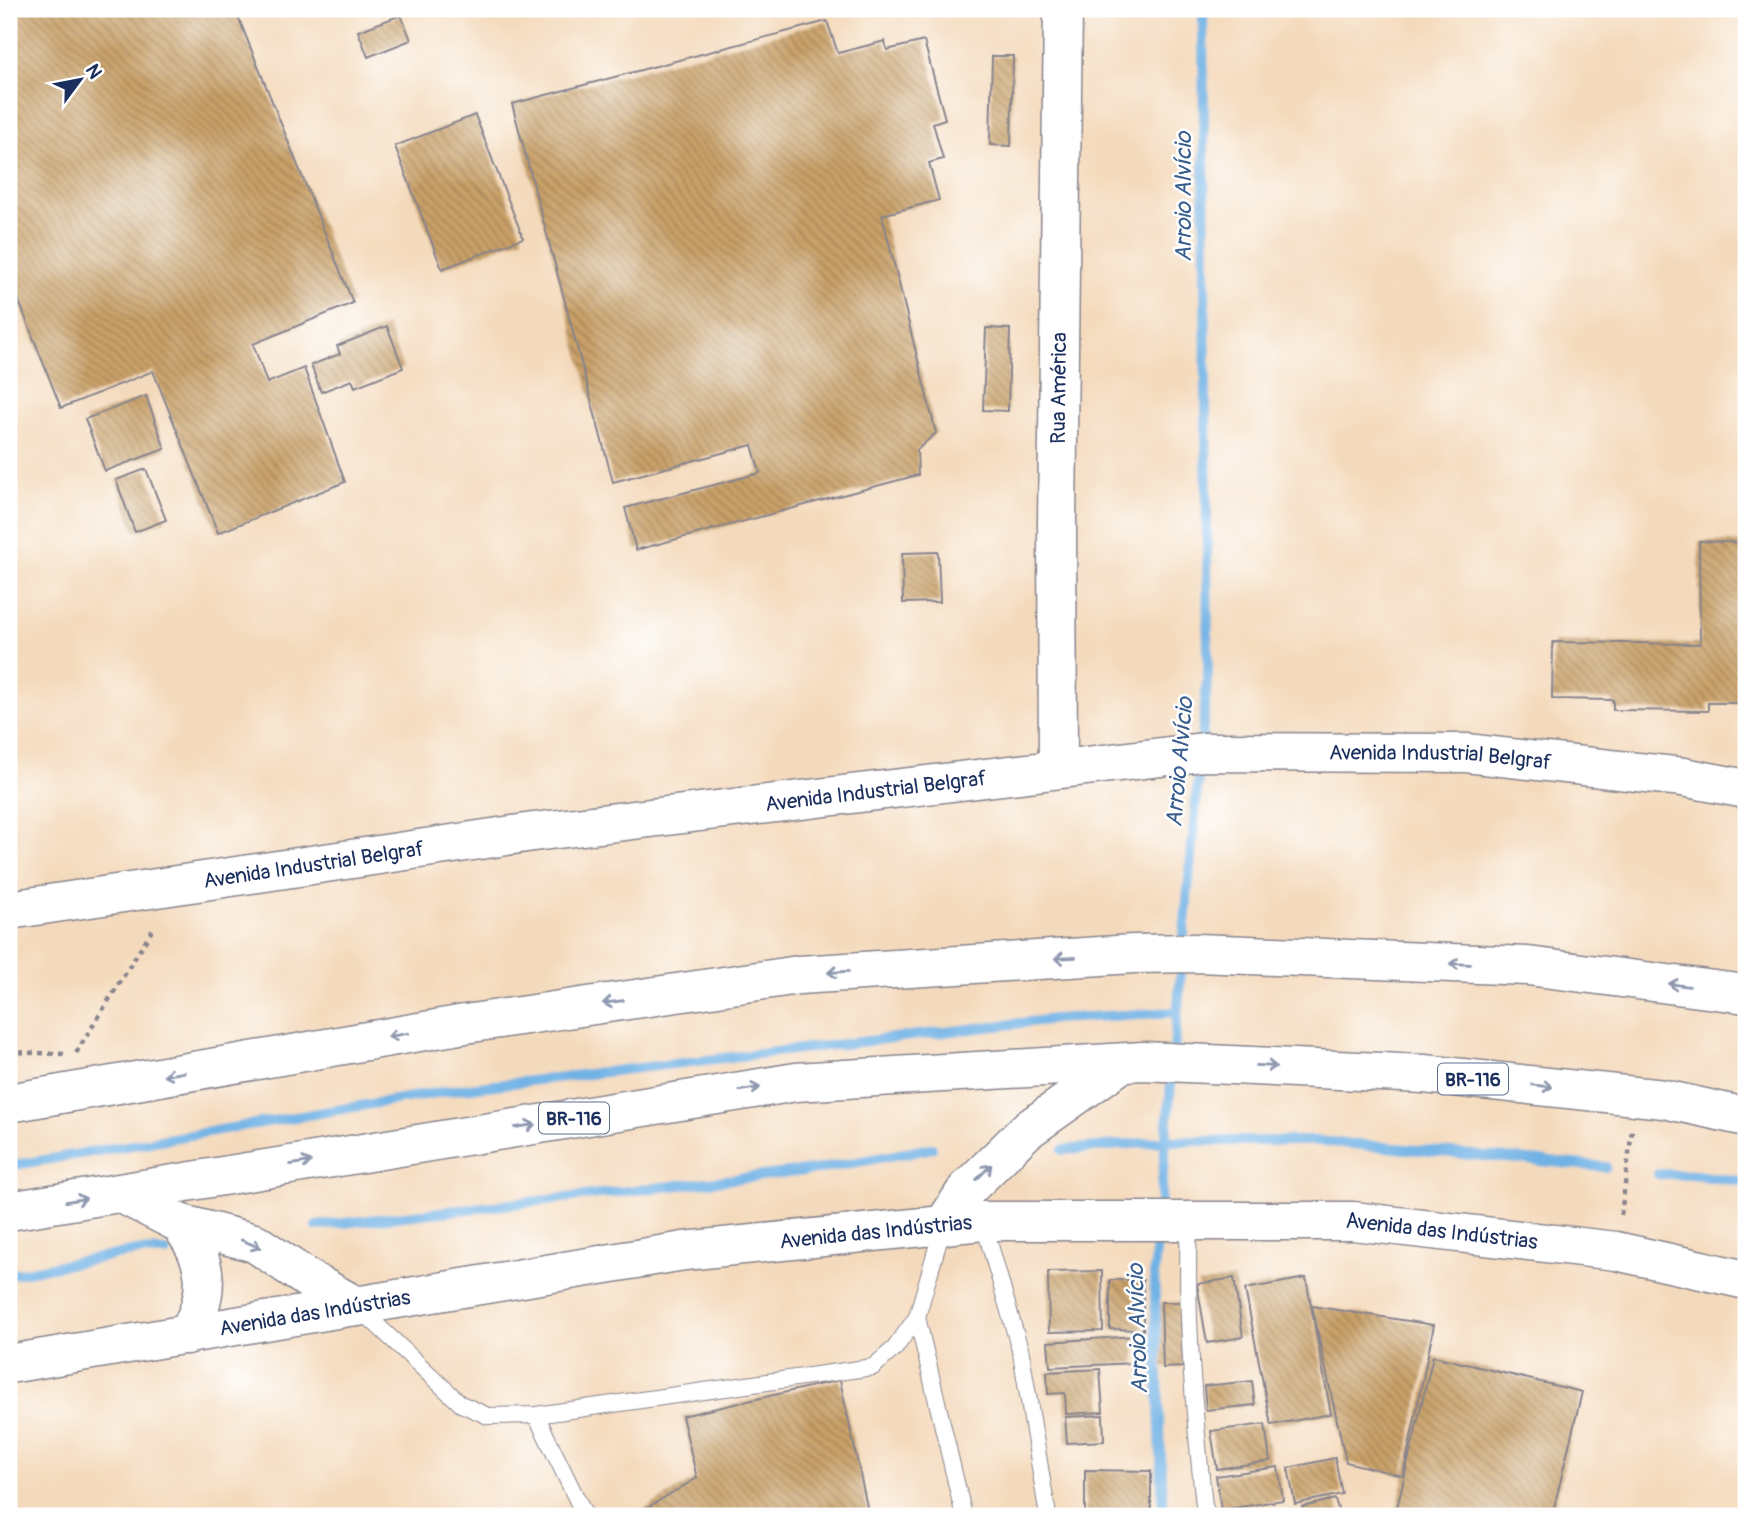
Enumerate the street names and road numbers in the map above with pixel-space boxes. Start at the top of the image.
street label: Rua América [1045,332,1073,444]
street label: Avenida Industrial Belgraf [1329,739,1553,776]
street label: Avenida Industrial Belgraf [764,765,989,818]
street label: Avenida Industrial Belgraf [202,835,426,895]
road number: BR-116 [1438,1064,1508,1094]
road number: BR-116 [539,1102,609,1134]
street label: Avenida das Indústrias [1345,1208,1540,1256]
street label: Avenida das Indústrias [778,1209,974,1255]
street label: Avenida das Indústrias [217,1284,413,1343]

